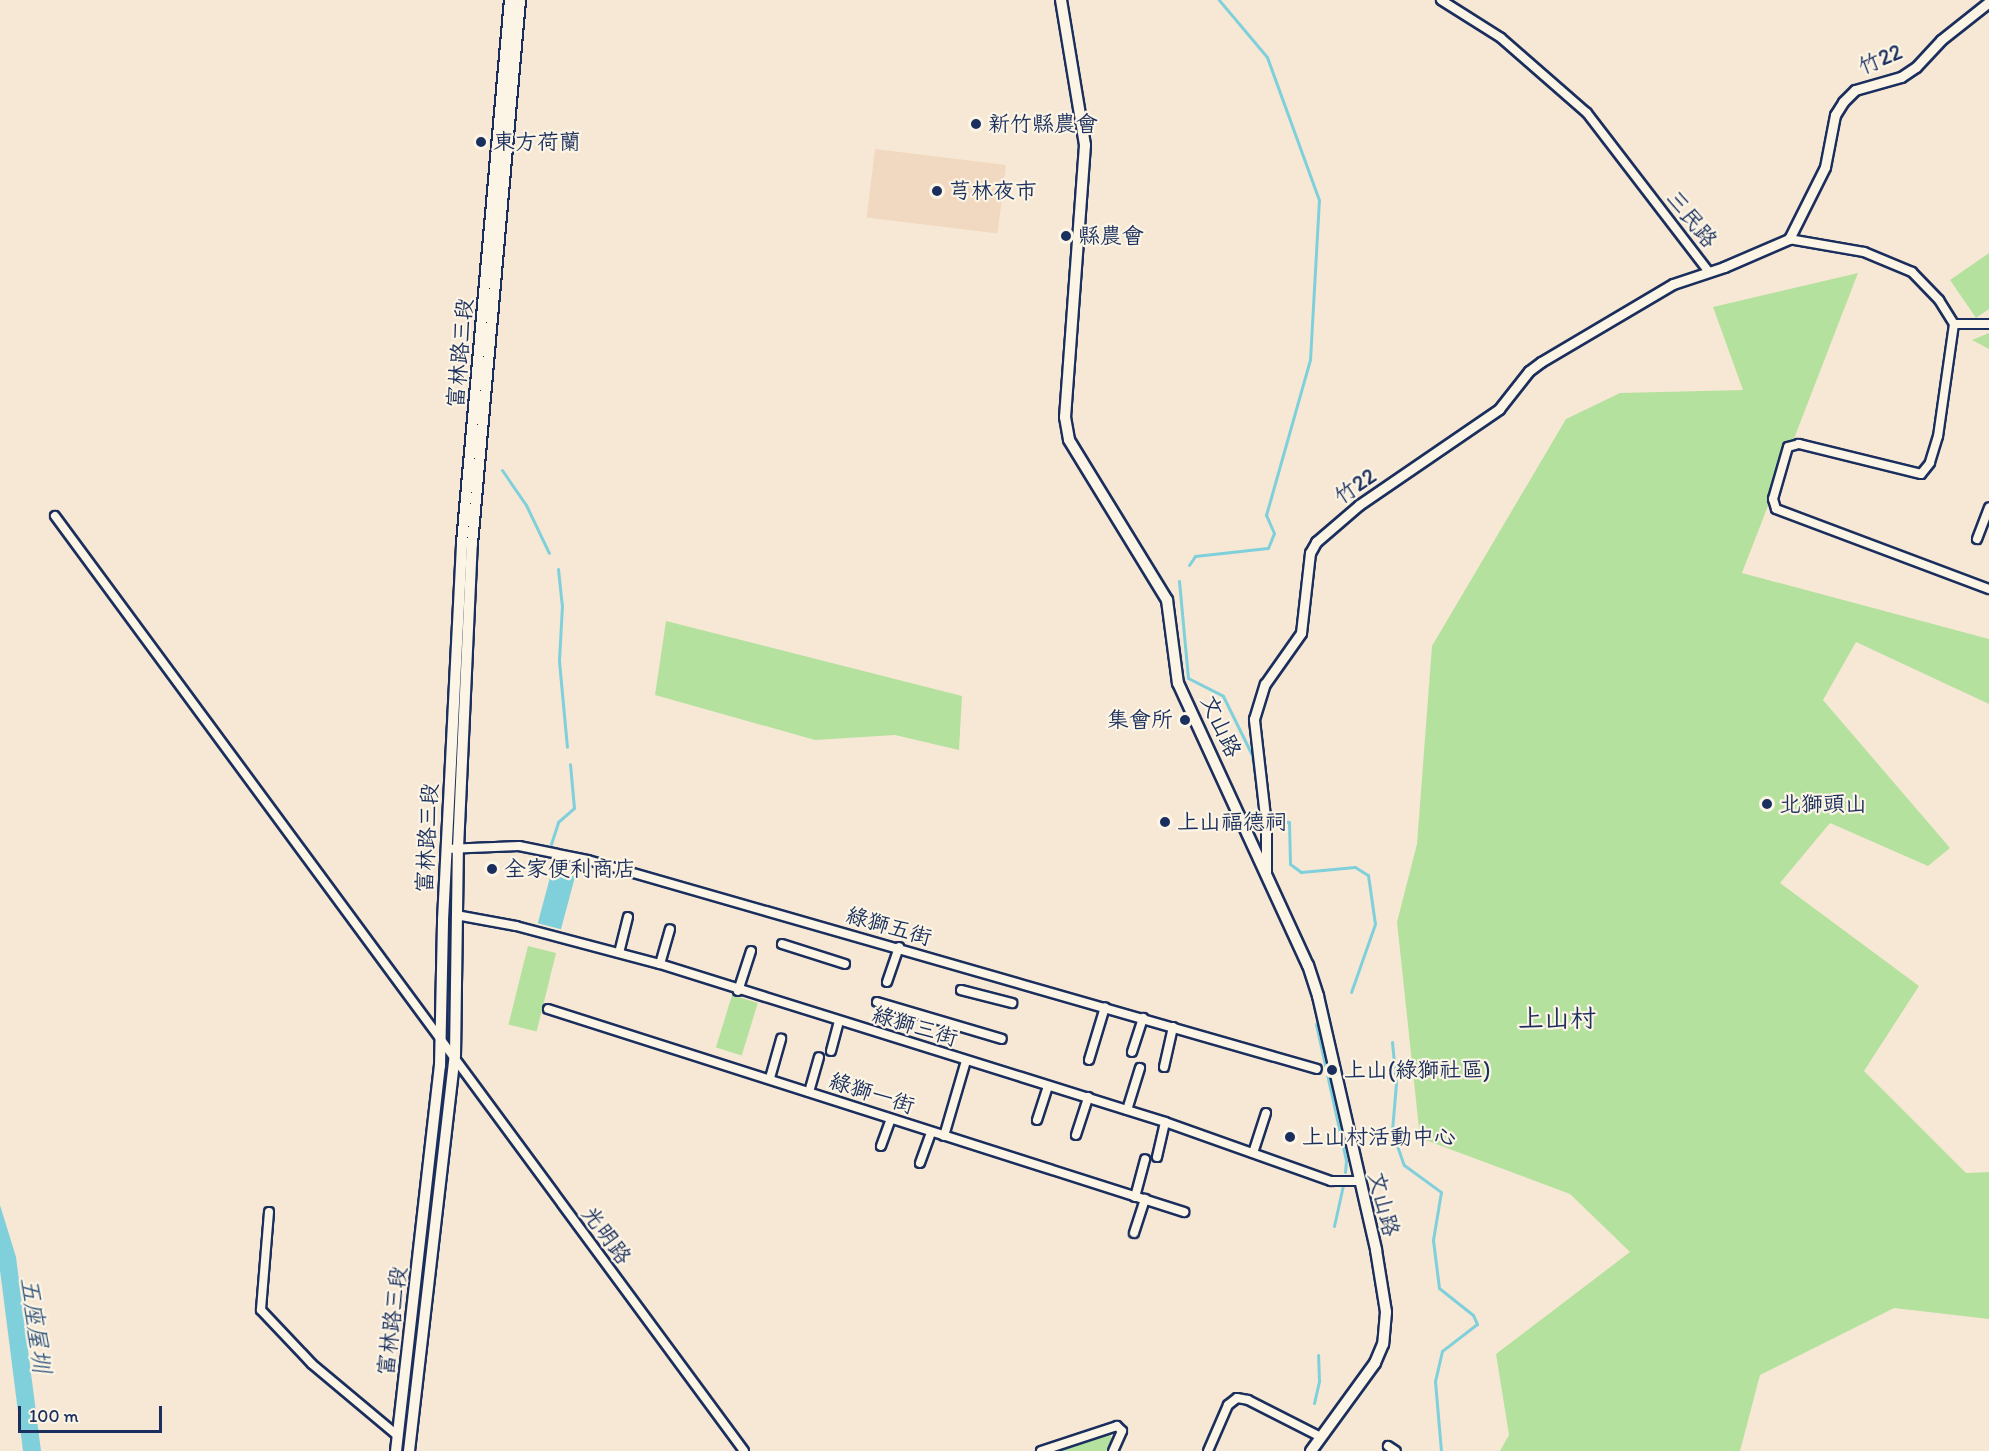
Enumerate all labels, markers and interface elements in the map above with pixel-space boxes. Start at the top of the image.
street label: 竹22 [1854,38,1906,80]
place label: 新竹縣農會 [988,111,1098,137]
marker: 新竹縣農會 [969,117,983,131]
place label: 東方荷蘭 [493,129,581,155]
marker: 東方荷蘭 [474,135,488,149]
place label: 芎林夜市 [949,178,1037,204]
marker: 芎林夜市 [930,184,944,198]
street label: 三民路 [1661,185,1723,253]
place label: 縣農會 [1078,223,1144,249]
marker: 縣農會 [1059,229,1073,243]
street label: 富林路三段 [442,297,478,409]
street label: 竹22 [1329,462,1381,510]
street label: 文山路 [1195,691,1247,761]
place label: 集會所 [1107,707,1173,733]
marker: 集會所 [1178,713,1192,727]
street label: 富林路三段 [411,782,443,894]
place label: 北獅頭山 [1779,791,1867,817]
marker: 北獅頭山 [1760,797,1774,811]
place label: 上山福德祠 [1177,809,1287,835]
marker: 上山福德祠 [1158,815,1172,829]
place label: 全家便利商店 [504,856,636,882]
marker: 全家便利商店 [485,862,499,876]
street label: 綠獅五街 [843,901,935,951]
street label: 綠獅三街 [869,1001,961,1051]
district label: 上山村 [1518,1003,1596,1035]
place label: 上山(綠獅社區) [1344,1057,1490,1083]
marker: 上山(綠獅社區) [1325,1063,1339,1077]
street label: 綠獅一街 [826,1067,918,1119]
place label: 上山村活動中心 [1302,1124,1456,1150]
marker: 上山村活動中心 [1283,1130,1297,1144]
street label: 文山路 [1363,1169,1405,1239]
street label: 光明路 [577,1201,637,1269]
street label: 富林路三段 [372,1265,412,1377]
water label: 五座屋圳 [15,1275,57,1375]
scale bar [21,1394,165,1432]
text: 100 m [29,1405,79,1427]

